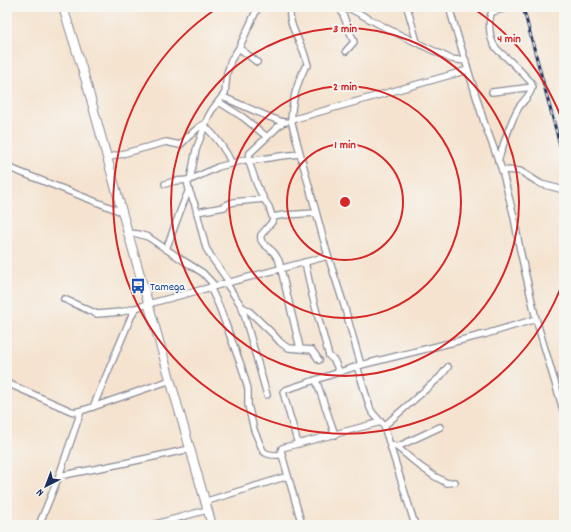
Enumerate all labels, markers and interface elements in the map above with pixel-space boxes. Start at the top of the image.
text: 3 min [333,21,357,38]
text: 4 min [497,31,521,48]
text: 2 min [333,79,357,96]
text: 1 min [334,137,356,154]
centre of rings [338,195,352,209]
bus stop icon: Tamega [129,277,147,295]
place label: Tamega [150,279,185,296]
north arrow [26,466,66,506]
text: N [33,484,48,500]

